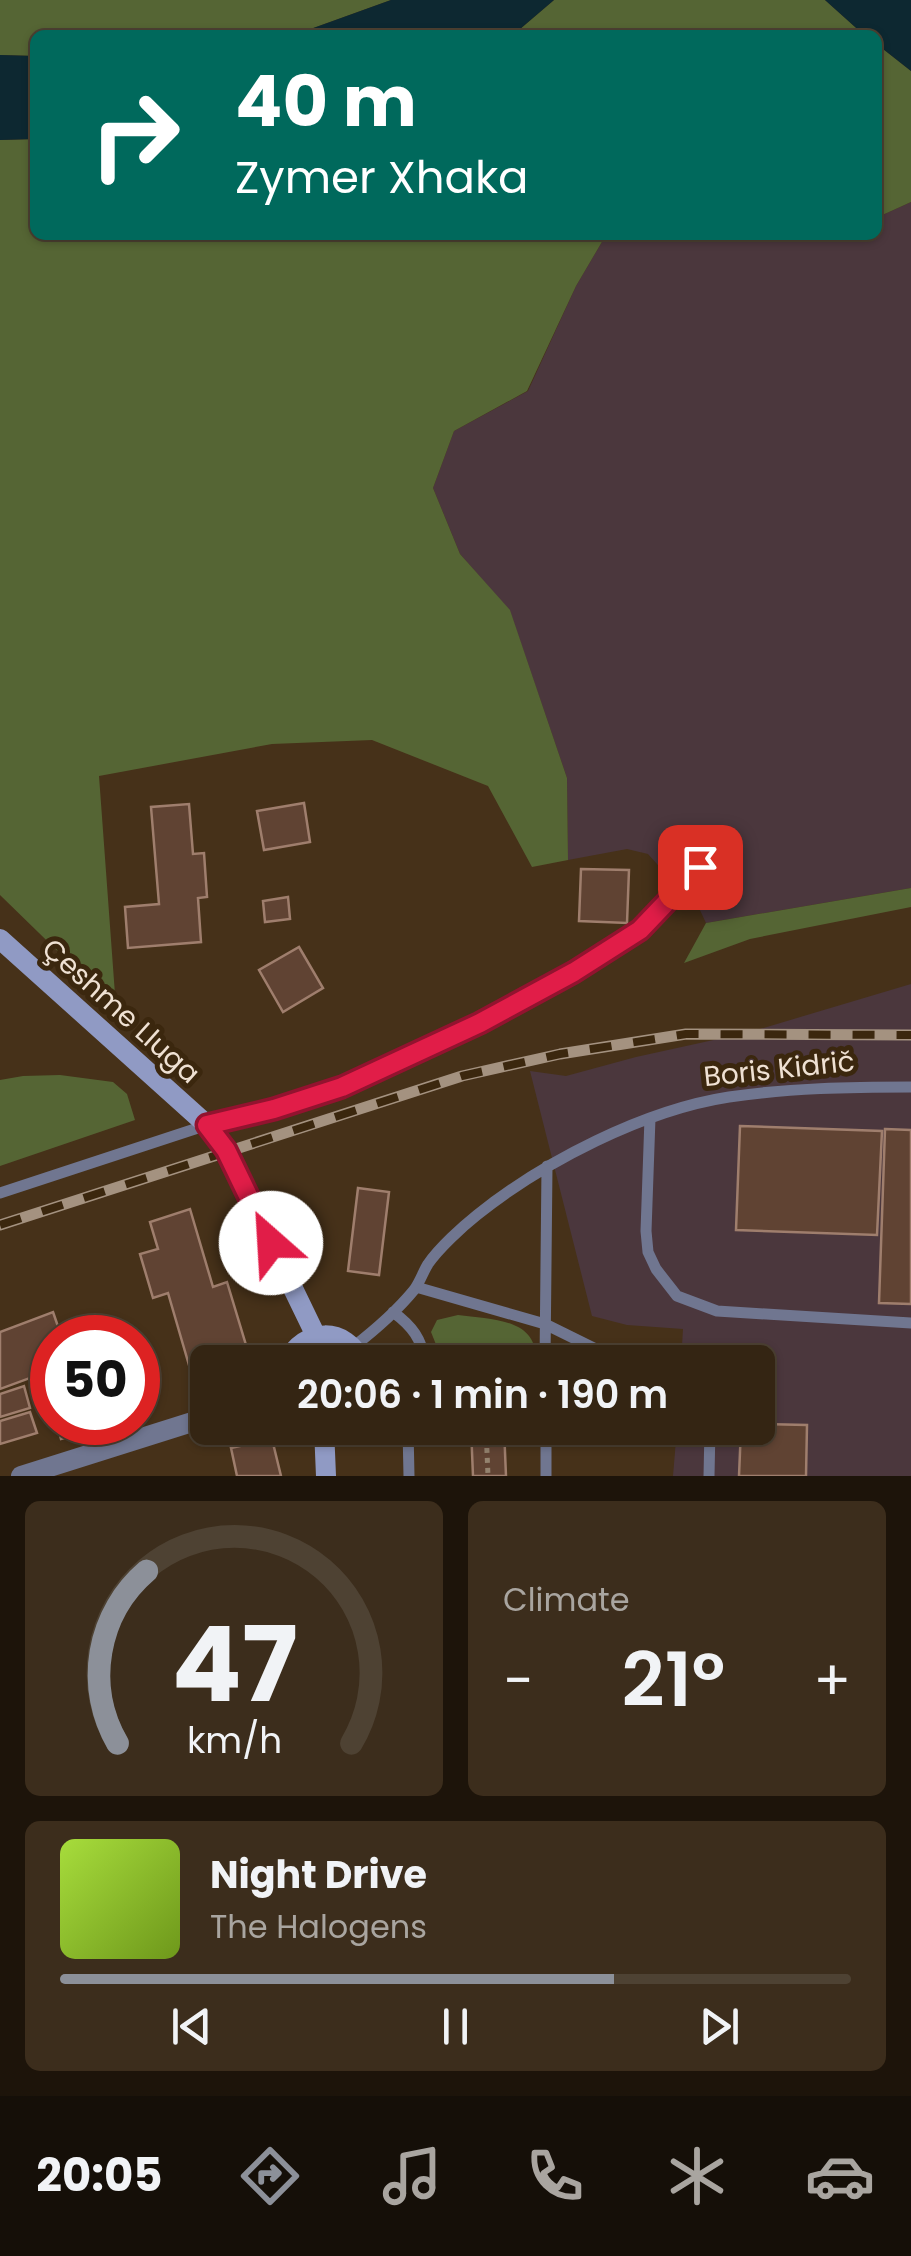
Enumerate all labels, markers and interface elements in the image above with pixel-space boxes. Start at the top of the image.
text: 40 m [235,52,417,151]
icon: right [70,70,200,200]
text: Zymer Xhaka [235,146,529,209]
pin [658,825,743,910]
icon: arrive [673,840,728,895]
street label: Çeshme Lluga [34,930,208,1092]
street label: Boris Kidrič [702,1042,856,1096]
position arrow [219,1191,323,1295]
speed limit sign: 50 [30,1315,160,1445]
text: 20:06 · 1 min · 190 m [297,1368,668,1421]
text: Climate [503,1577,630,1622]
text: 47 [171,1592,297,1737]
text: 21° [622,1627,725,1732]
text: − [503,1642,533,1719]
text: + [813,1642,851,1719]
text: km/h [186,1715,282,1766]
text: Night Drive [210,1848,427,1901]
text: The Halogens [210,1904,427,1949]
icon: previous [164,1999,219,2054]
icon: pause [428,1999,483,2054]
icon: next [692,1999,747,2054]
icon: directions [235,2141,305,2211]
icon: music [377,2141,447,2211]
icon: phone [520,2141,590,2211]
icon: climate [662,2141,732,2211]
icon: car [805,2141,875,2211]
text: 20:05 [36,2144,163,2207]

